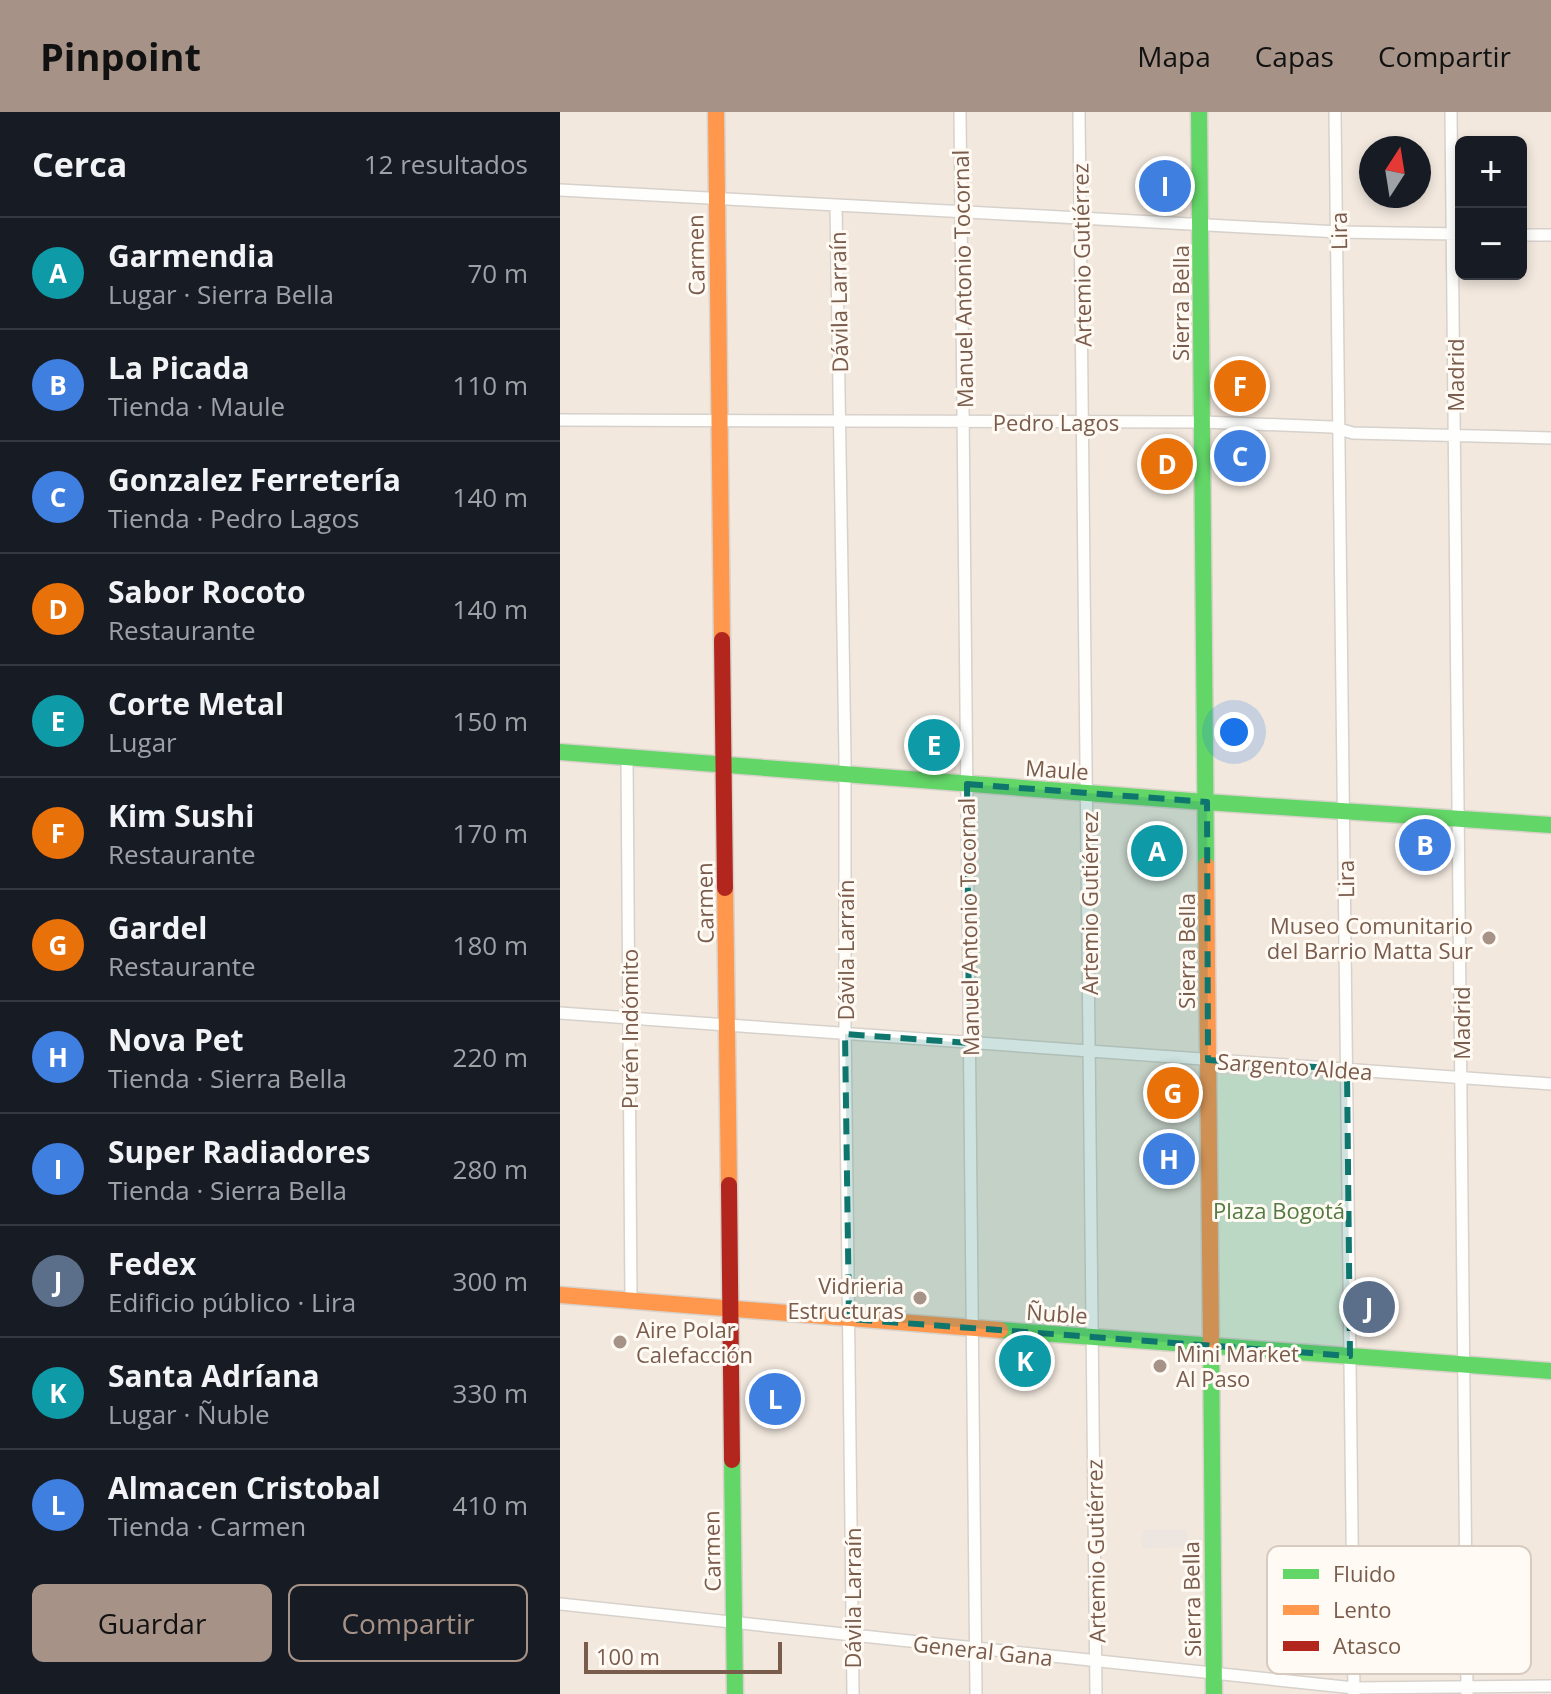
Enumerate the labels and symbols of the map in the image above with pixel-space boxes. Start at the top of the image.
north arrow [1359,136,1431,208]
street label: Manuel Antonio Tocornal [945,150,979,408]
pin: I [1139,156,1191,216]
street label: Artemio Gutiérrez [1064,163,1098,347]
street label: Lira [1323,212,1353,250]
street label: Carmen [679,214,711,296]
street label: Dávila Larraín [822,231,854,373]
street label: Sierra Bella [1165,245,1195,361]
street label: Madrid [1440,338,1470,412]
pin: F [1214,356,1266,416]
street label: Pedro Lagos [993,407,1119,437]
pin: C [1214,426,1266,486]
pin: D [1141,434,1193,494]
your location [1214,712,1254,752]
pin: E [908,715,960,775]
street label: Maule [1024,752,1090,786]
street label: Manuel Antonio Tocornal [951,798,985,1056]
street label: Artemio Gutiérrez [1074,811,1104,995]
pin: B [1399,815,1451,875]
pin: A [1131,821,1183,881]
street label: Lira [1330,860,1360,898]
street label: Carmen [688,862,720,944]
street label: Dávila Larraín [830,879,860,1021]
street label: Sierra Bella [1171,893,1201,1009]
place label: Museo Comunitario del Barrio Matta Sur [1267,910,1473,965]
marker: Museo Comunitario del Barrio Matta Sur [1480,929,1498,947]
street label: Purén Indómito [614,949,644,1109]
street label: Madrid [1446,986,1476,1060]
street label: Sargento Aldea [1216,1046,1374,1086]
pin: G [1147,1063,1199,1123]
pin: H [1143,1129,1195,1189]
park label: Plaza Bogotá [1213,1195,1345,1225]
place label: Vidrieria Estructuras [787,1270,904,1325]
pin: J [1343,1277,1395,1337]
marker: Vidrieria Estructuras [911,1289,929,1307]
street label: Ñuble [1025,1296,1089,1330]
place label: Aire Polar Calefacción [636,1314,753,1369]
pin: K [999,1331,1051,1391]
marker: Aire Polar Calefacción [611,1333,629,1351]
place label: Mini Market Al Paso [1176,1338,1299,1393]
marker: Mini Market Al Paso [1151,1357,1169,1375]
pin: L [749,1369,801,1429]
street label: Artemio Gutiérrez [1078,1459,1112,1643]
street label: Carmen [695,1510,727,1592]
street label: Dávila Larraín [837,1527,867,1669]
street label: Sierra Bella [1175,1541,1207,1657]
legend [1267,1546,1531,1674]
text: Fluido [1333,1558,1396,1588]
text: Lento [1333,1594,1391,1624]
street label: General Gana [912,1628,1054,1672]
text: Atasco [1333,1630,1401,1660]
scale bar [584,1638,782,1674]

